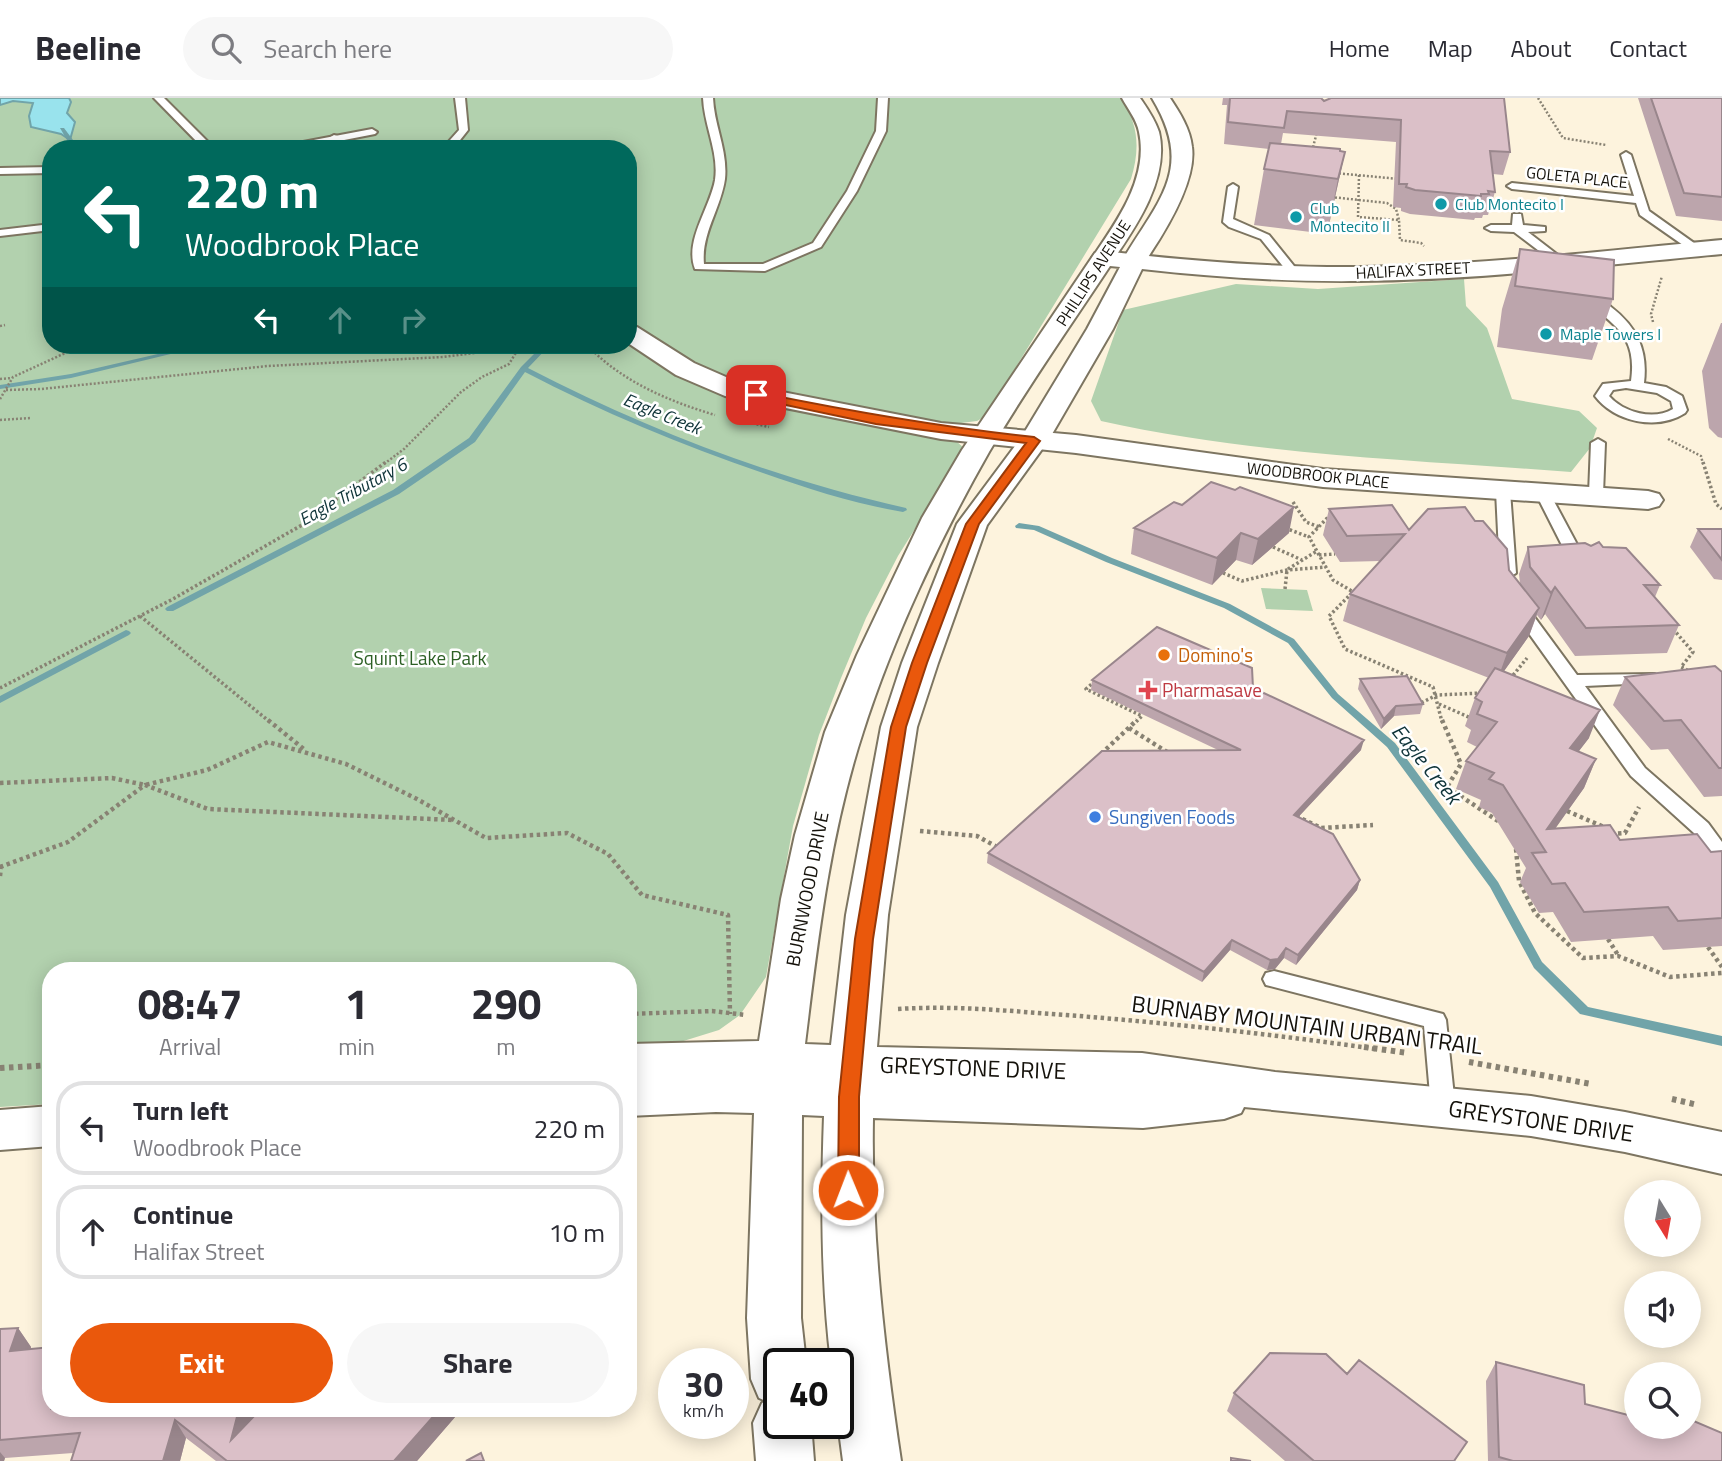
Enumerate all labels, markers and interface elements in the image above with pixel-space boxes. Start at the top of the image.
search box [183,17,673,80]
text: Beeline [35,23,141,73]
icon: search [207,29,245,67]
text: Search here [263,29,392,68]
text: Home [1329,30,1390,66]
text: Map [1428,30,1473,66]
text: About [1511,30,1571,66]
text: Contact [1609,30,1687,66]
text: 220 m [185,152,319,227]
street label: GOLETA PLACE [1525,160,1629,194]
icon: left [70,168,161,259]
place label: Club Montecito I [1455,192,1564,216]
place label: Club Montecito II [1310,196,1390,238]
marker: Club Montecito I [1433,196,1449,212]
marker: Club Montecito II [1288,209,1304,225]
street label: PHILLIPS AVENUE [1050,215,1136,331]
text: Woodbrook Place [185,220,420,268]
street label: HALIFAX STREET [1355,255,1472,285]
icon: left [248,301,286,339]
icon: ahead [321,301,359,339]
icon: right [394,301,432,339]
place label: Maple Towers I [1560,322,1661,346]
marker: Maple Towers I [1538,326,1554,342]
pin [726,365,786,425]
icon: arrive [737,376,775,414]
water label: Eagle Creek [619,386,707,442]
water label: Eagle Tributary 6 [294,450,413,532]
street label: WOODBROOK PLACE [1246,456,1391,494]
place label: Domino's [1178,640,1253,669]
park label: Squint Lake Park [353,643,487,672]
marker: Domino's [1156,647,1172,663]
place label: Pharmasave [1162,675,1262,704]
marker: Pharmasave [1140,682,1156,698]
water label: Eagle Creek [1384,716,1471,813]
place label: Sungiven Foods [1109,802,1235,831]
street label: BURNWOOD DRIVE [777,809,836,969]
marker: Sungiven Foods [1087,809,1103,825]
text: 08:47 [138,971,243,1035]
text: 1 [345,971,368,1035]
text: 290 [471,971,541,1035]
street label: BURNABY MOUNTAIN URBAN TRAIL [1130,986,1484,1063]
text: Arrival [159,1029,221,1064]
text: min [338,1029,375,1064]
text: m [496,1029,516,1064]
street label: GREYSTONE DRIVE [879,1047,1067,1088]
street label: GREYSTONE DRIVE [1446,1090,1636,1151]
text: Turn left [133,1091,228,1130]
icon: left [74,1109,112,1147]
text: 220 m [534,1109,605,1148]
text: Woodbrook Place [133,1130,302,1165]
position arrow [811,1153,885,1227]
north arrow [1624,1180,1701,1256]
map controls [1624,1180,1701,1439]
text: Continue [133,1195,233,1234]
icon: ahead [74,1213,112,1251]
text: 10 m [548,1213,605,1252]
text: Halifax Street [133,1234,264,1269]
button: sound [1624,1271,1701,1348]
button: Exit [70,1323,333,1403]
button: Share [347,1323,609,1403]
speed limit sign: 40 [763,1348,854,1439]
text: 30 [684,1357,723,1411]
button: search [1624,1362,1701,1439]
text: km/h [683,1397,724,1424]

